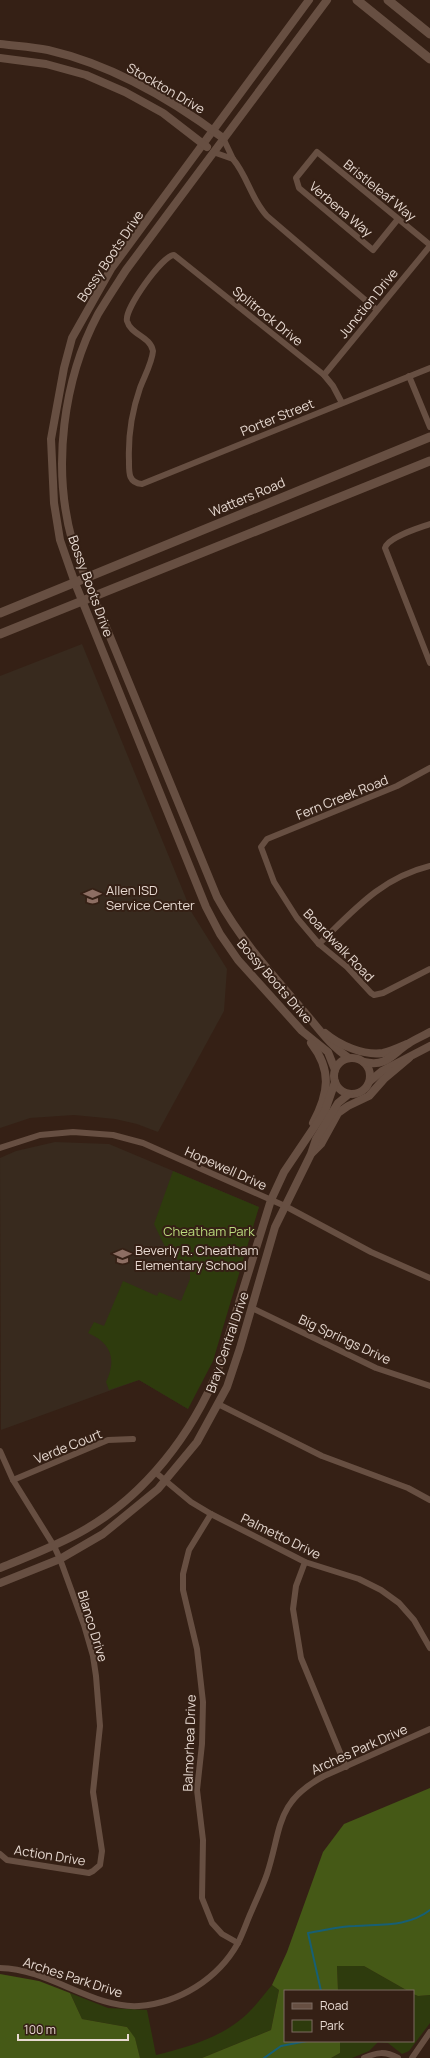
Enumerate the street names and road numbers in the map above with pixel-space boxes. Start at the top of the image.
street label: Stockton Drive [124,58,209,118]
street label: Bristleleaf Way [340,155,420,225]
street label: Verbena Way [306,177,376,241]
street label: Bossy Boots Drive [73,206,148,305]
street label: Junction Drive [334,264,402,342]
street label: Splitrock Drive [229,282,307,350]
street label: Porter Street [237,394,317,440]
street label: Watters Road [206,473,288,521]
street label: Bossy Boots Drive [64,533,118,640]
street label: Fern Creek Road [293,770,391,824]
street label: Boardwalk Road [300,905,378,985]
street label: Bossy Boots Drive [233,935,317,1028]
street label: Hopewell Drive [182,1142,270,1194]
street label: Bray Central Drive [201,1289,253,1395]
street label: Big Springs Drive [296,1310,394,1368]
street label: Verde Court [31,1424,105,1468]
street label: Palmetto Drive [238,1509,324,1563]
street label: Blanco Drive [74,1588,112,1664]
street label: Balmorhea Drive [178,1694,200,1792]
street label: Arches Park Drive [308,1720,410,1778]
street label: Action Drive [13,1840,87,1870]
street label: Arches Park Drive [21,1952,125,2002]

